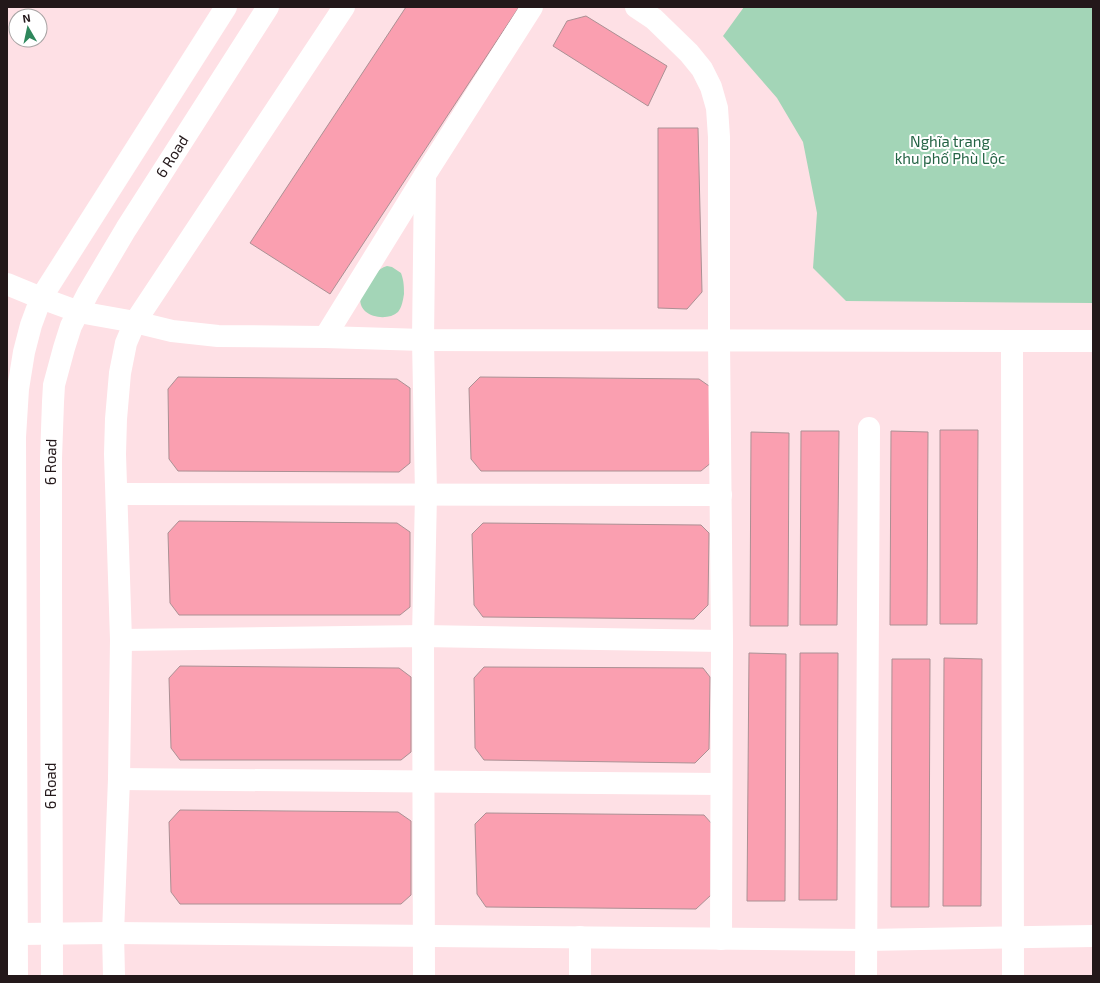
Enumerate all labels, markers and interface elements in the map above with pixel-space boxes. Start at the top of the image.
north arrow [8,8,48,48]
text: N [21,11,31,25]
street label: 6 Road [151,132,192,180]
park label: Nghĩa trang khu phố Phù Lộc [895,132,1005,167]
street label: 6 Road [41,438,60,485]
street label: 6 Road [41,763,59,809]

